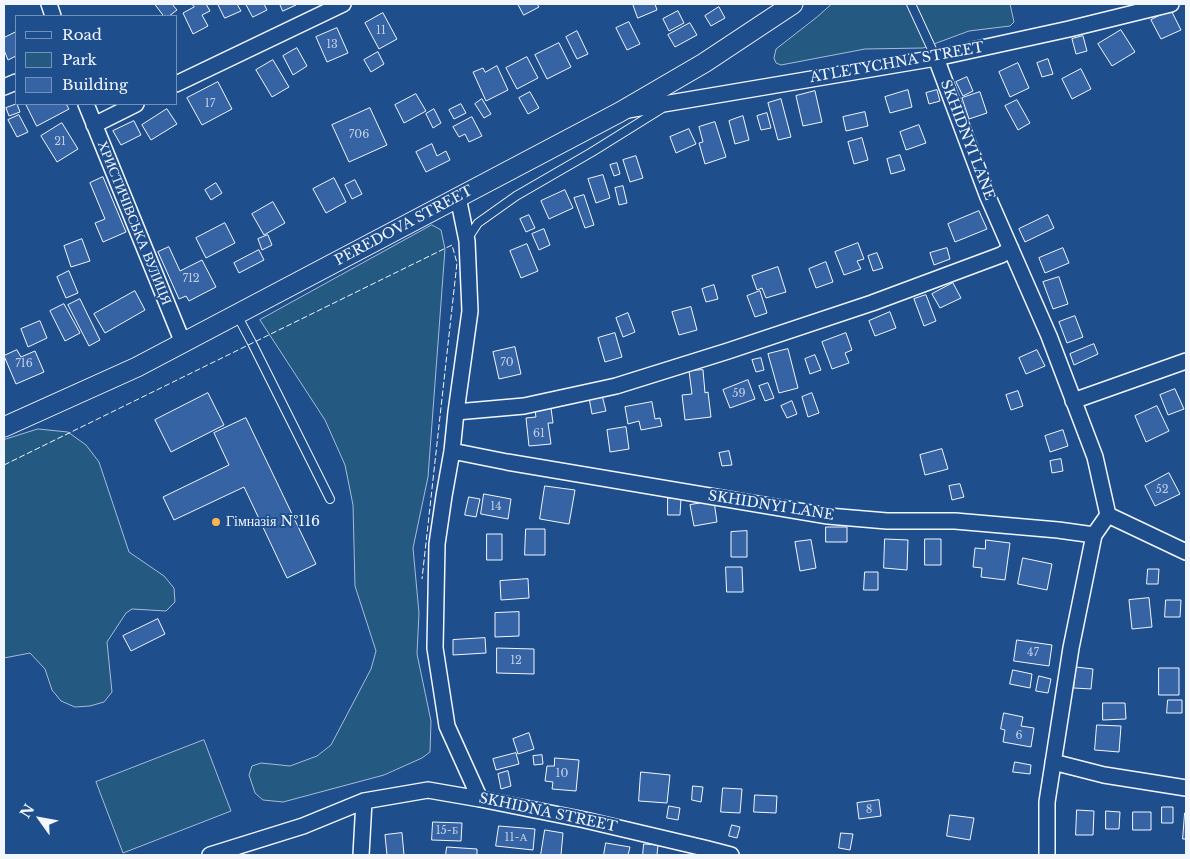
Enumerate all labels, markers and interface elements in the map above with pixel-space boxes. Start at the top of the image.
legend [15,15,178,105]
house number: 11 [376,24,386,38]
text: Road [62,25,102,44]
house number: 13 [326,38,338,52]
street label: ATLETYCHNA STREET [809,39,985,87]
text: Park [62,50,97,69]
text: Building [62,75,128,94]
street label: SKHIDNYI LANE [936,78,998,202]
house number: 17 [205,97,215,111]
house number: 706 [349,128,369,142]
house number: 21 [54,135,66,149]
street label: ХРИСТИЧІВСЬКА ВУЛИЦЯ [93,138,175,308]
street label: PEREDOVA STREET [332,183,476,269]
house number: 712 [182,272,200,286]
house number: 70 [500,356,514,370]
house number: 716 [15,357,33,371]
house number: 59 [732,387,746,401]
house number: 61 [533,427,545,441]
house number: 52 [1155,483,1169,497]
street label: SKHIDNYI LANE [707,488,835,524]
house number: 14 [490,500,502,514]
place label: Гімназія №116 [226,514,320,530]
marker: Гімназія №116 [210,516,222,528]
house number: 47 [1027,646,1039,660]
house number: 12 [510,654,522,668]
house number: 6 [1015,729,1023,743]
house number: 10 [556,767,568,781]
street label: SKHIDNA STREET [477,790,619,836]
north arrow [15,794,65,844]
text: N [16,801,38,821]
house number: 8 [866,803,872,817]
house number: 15-Б [436,824,458,838]
house number: 11-А [505,831,527,845]

